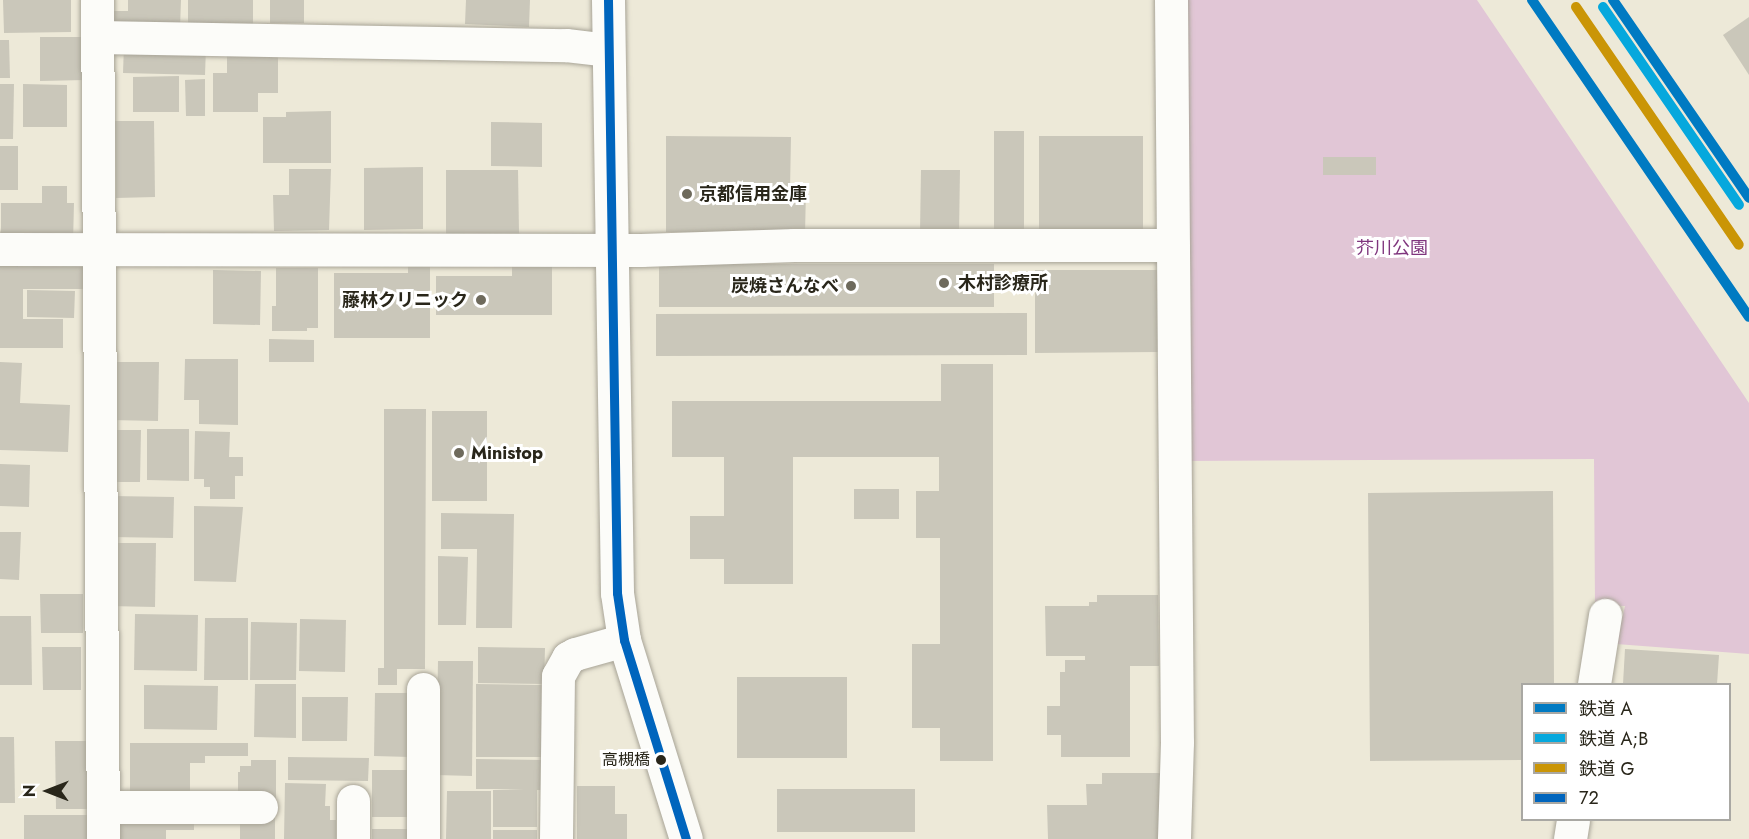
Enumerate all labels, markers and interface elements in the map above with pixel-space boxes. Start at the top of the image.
place label: 京都信用金庫 [699,183,807,205]
marker: 京都信用金庫 [680,187,694,201]
park label: 芥川公園 [1356,237,1428,259]
place label: 木村診療所 [958,272,1048,294]
marker: 木村診療所 [935,274,953,292]
place label: 炭焼さんなべ [731,275,839,297]
marker: 炭焼さんなべ [844,279,858,293]
place label: 藤林クリニック [342,289,468,311]
marker: 藤林クリニック [472,291,490,309]
place label: Ministop [471,442,543,464]
marker: Ministop [452,446,466,460]
legend [1521,683,1731,821]
text: 鉄道 A [1579,696,1632,722]
text: 鉄道 A;B [1579,726,1648,752]
place label: 高槻橋 [602,750,650,770]
marker: 高槻橋 [655,754,667,766]
text: 鉄道 G [1579,756,1634,782]
north arrow [18,761,78,821]
text: N [18,785,41,797]
text: 72 [1579,785,1599,811]

